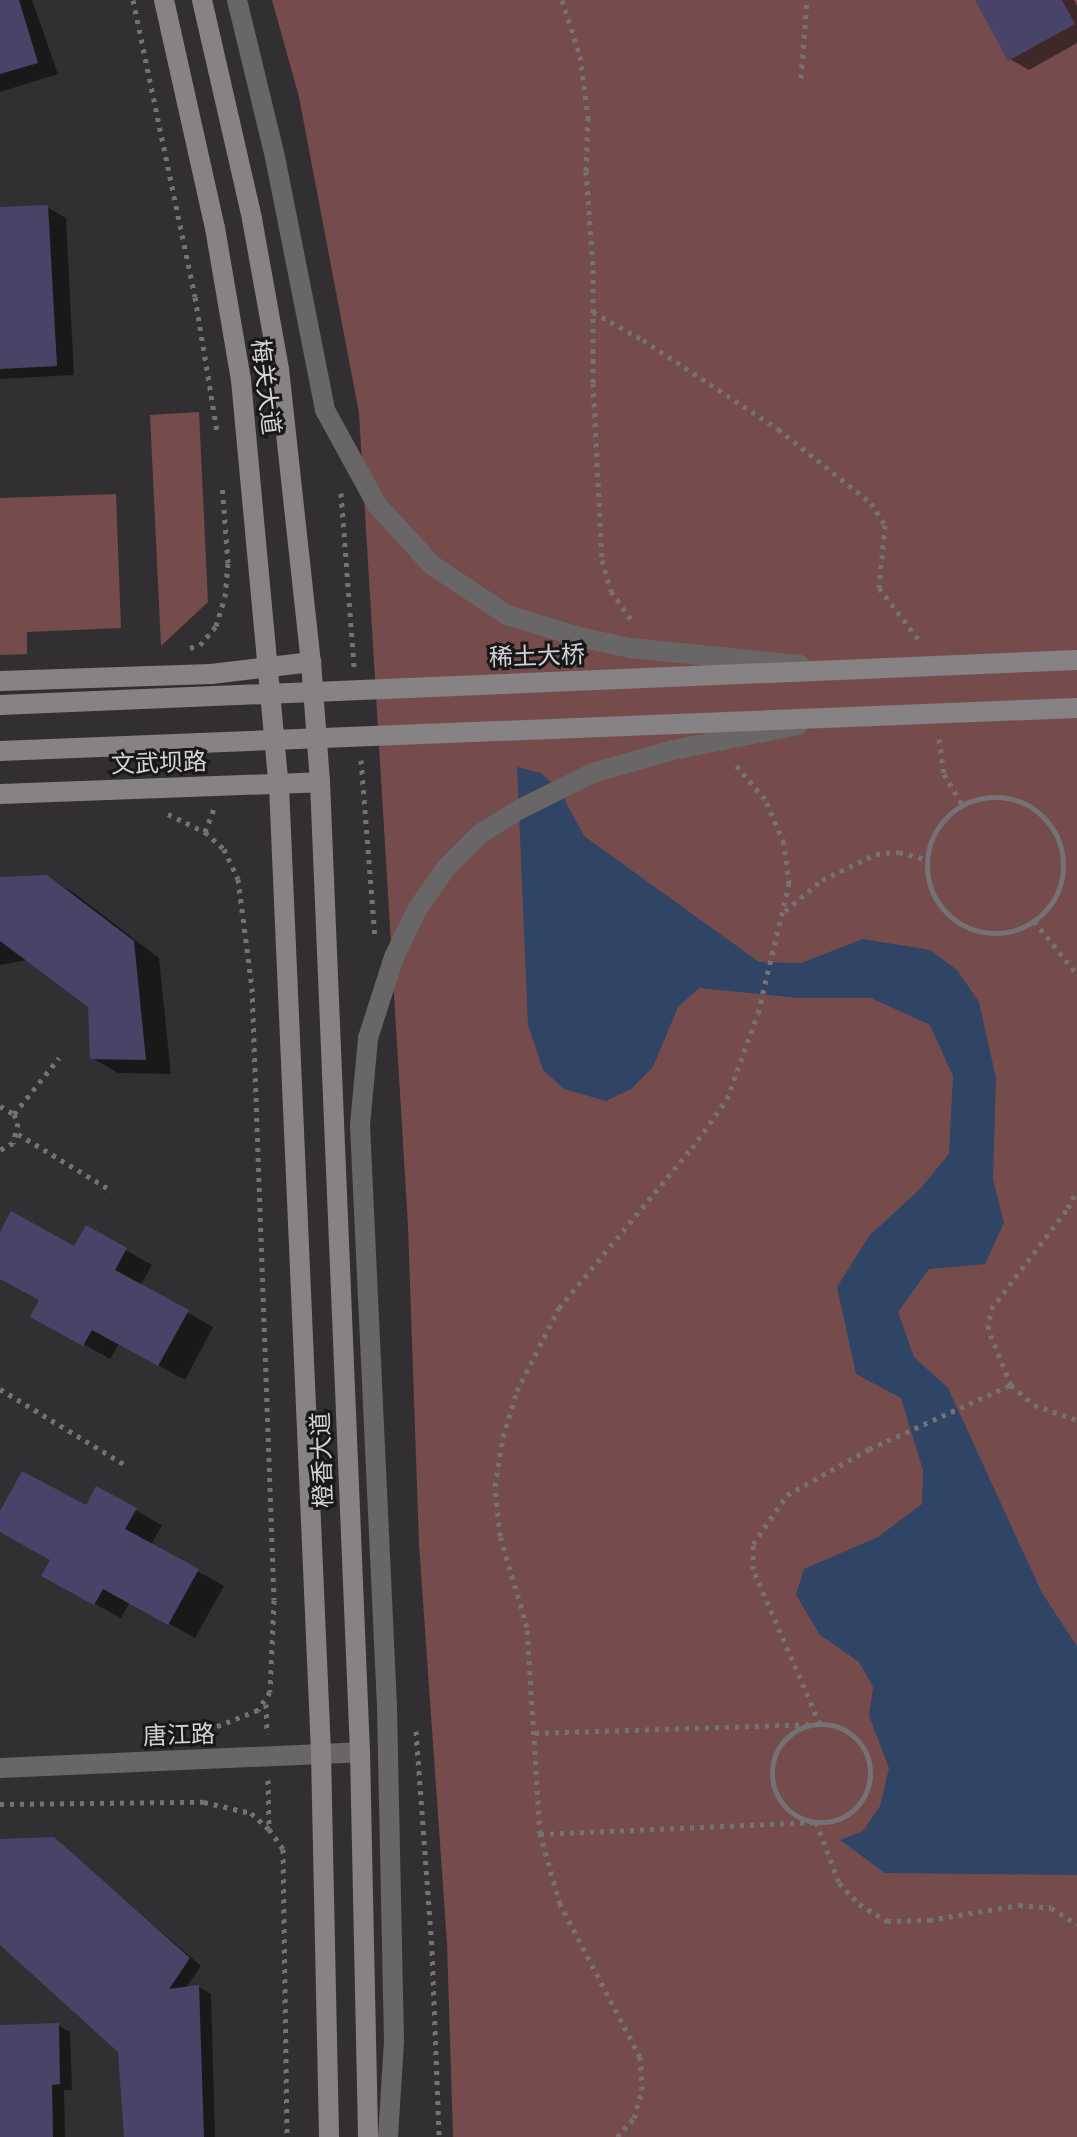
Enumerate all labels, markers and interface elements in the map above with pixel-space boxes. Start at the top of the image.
street label: 梅关大道 [246,338,286,436]
street label: 稀土大桥 [489,640,585,672]
street label: 文武坝路 [111,747,207,779]
street label: 橙香大道 [306,1412,338,1508]
street label: 唐江路 [143,1719,215,1751]

